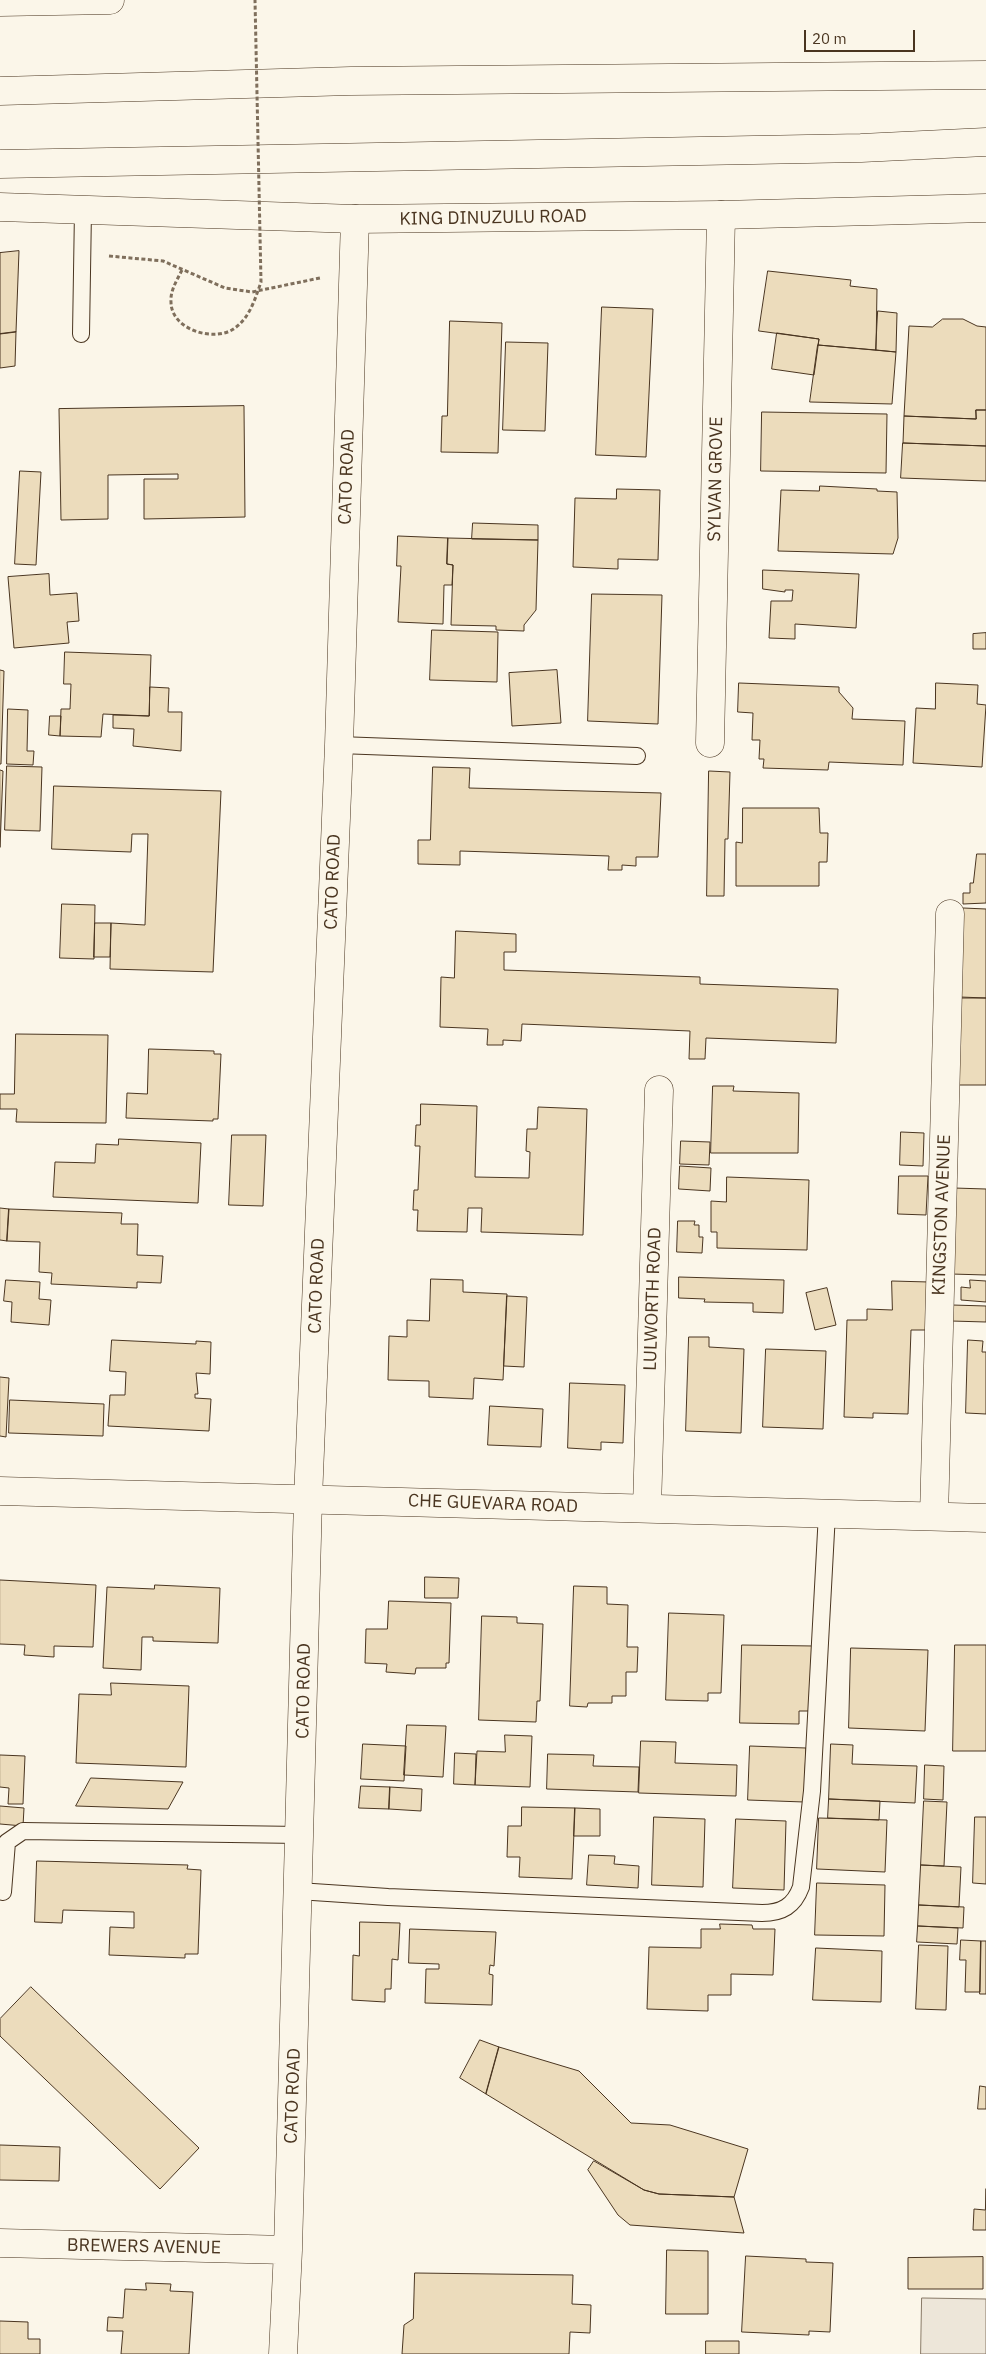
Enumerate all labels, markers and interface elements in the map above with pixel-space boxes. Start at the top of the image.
scale bar [806,20,917,52]
text: 20 m [812,29,847,48]
street label: KING DINUZULU ROAD [399,206,587,230]
street label: SYLVAN GROVE [704,416,728,542]
street label: CATO ROAD [335,429,359,525]
street label: CATO ROAD [321,834,345,930]
street label: KINGSTON AVENUE [928,1134,956,1296]
street label: LULWORTH ROAD [640,1227,666,1371]
street label: CATO ROAD [305,1238,329,1334]
street label: CHE GUEVARA ROAD [408,1490,578,1518]
street label: CATO ROAD [292,1643,316,1739]
street label: CATO ROAD [281,2048,305,2144]
street label: BREWERS AVENUE [67,2235,221,2259]

